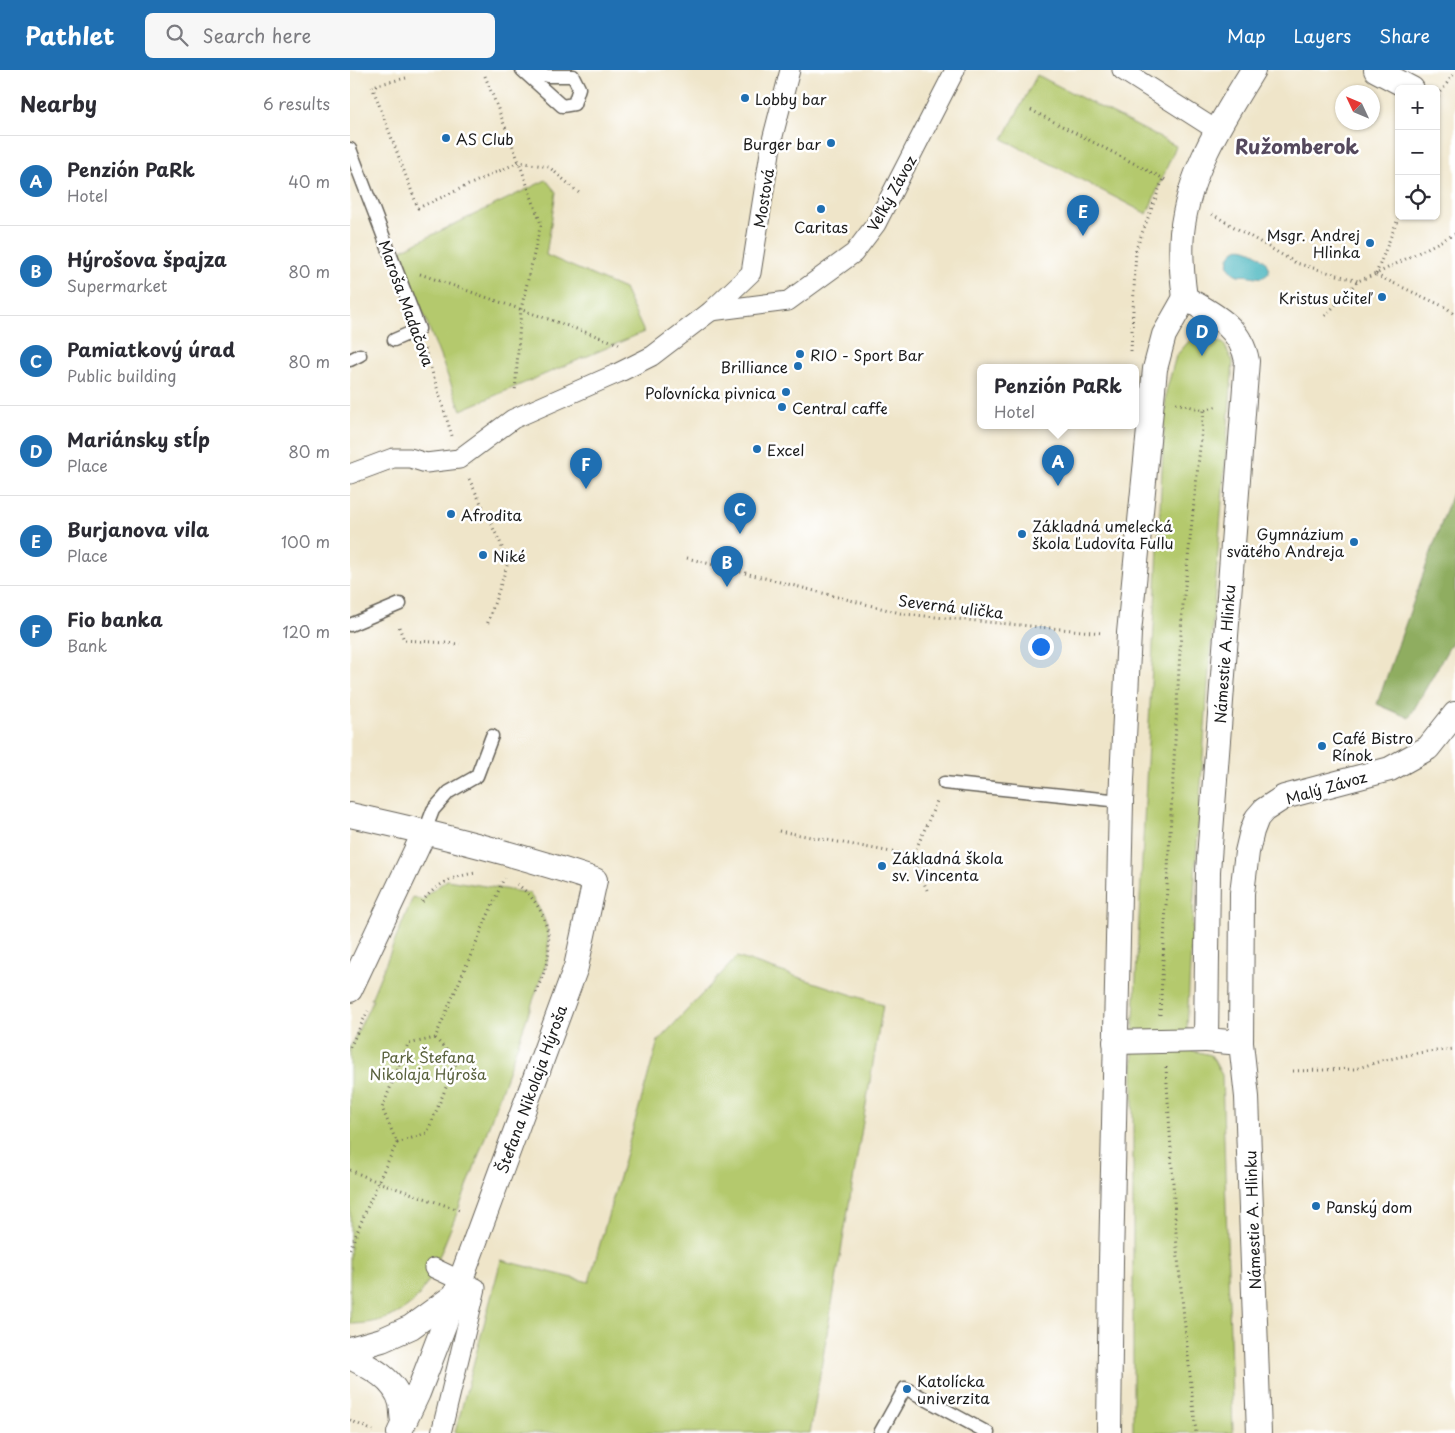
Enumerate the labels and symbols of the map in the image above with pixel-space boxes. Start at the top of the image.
north arrow [1335,85,1380,130]
place label: Lobby bar [755,87,827,110]
marker: Lobby bar [739,92,751,104]
place label: AS Club [456,127,514,150]
district label: Ružomberok [1235,131,1359,161]
marker: AS Club [440,132,452,144]
place label: Burger bar [743,132,821,155]
marker: Burger bar [825,137,837,149]
street label: Veľký Závoz [861,150,922,235]
street label: Mostová [747,166,779,229]
pin: E [1067,195,1099,236]
marker: Caritas [815,203,827,215]
place label: Caritas [794,215,848,238]
place label: Msgr. Andrej Hlinka [1267,223,1361,263]
street label: Maroša Madačova [373,237,441,370]
marker: Msgr. Andrej Hlinka [1364,237,1376,249]
place label: Kristus učiteľ [1279,286,1373,309]
marker: Kristus učiteľ [1376,291,1388,303]
pin: D [1186,315,1218,356]
place label: RIO - Sport Bar [810,343,924,366]
marker: RIO - Sport Bar [794,348,806,360]
place label: Brilliance [720,355,788,378]
marker: Brilliance [792,360,804,372]
place label: Poľovnícka pivnica [645,381,777,404]
marker: Poľovnícka pivnica [780,386,792,398]
place label: Central caffe [792,396,888,419]
marker: Central caffe [776,401,788,413]
place label: Excel [767,438,804,461]
marker: Excel [751,443,763,455]
pin: A [1042,445,1074,486]
pin: F [570,448,602,489]
pin: C [724,493,756,534]
place label: Afrodita [461,503,523,526]
marker: Afrodita [445,508,457,520]
place label: Základná umelecká škola Ľudovíta Fullu [1032,514,1174,554]
place label: Gymnázium svätého Andreja [1227,522,1345,562]
marker: Základná umelecká škola Ľudovíta Fullu [1016,528,1028,540]
marker: Gymnázium svätého Andreja [1348,536,1360,548]
place label: Niké [493,544,526,567]
pin: B [711,546,743,587]
marker: Niké [477,549,489,561]
street label: Námestie A. Hlinku [1208,584,1240,724]
street label: Severná ulička [897,588,1006,624]
your location [1028,634,1054,660]
place label: Café Bistro Rínok [1332,726,1413,766]
marker: Café Bistro Rínok [1316,740,1328,752]
street label: Malý Závoz [1283,764,1370,810]
place label: Základná škola sv. Vincenta [892,846,1004,886]
marker: Základná škola sv. Vincenta [876,860,888,872]
street label: Štefana Nikolaja Hýroša [490,1001,572,1176]
park label: Park Štefana Nikolaja Hýroša [370,1045,487,1085]
street label: Námestie A. Hlinku [1238,1150,1266,1290]
place label: Panský dom [1326,1195,1412,1218]
marker: Panský dom [1310,1200,1322,1212]
place label: Katolícka univerzita [917,1369,990,1409]
marker: Katolícka univerzita [901,1383,913,1395]

